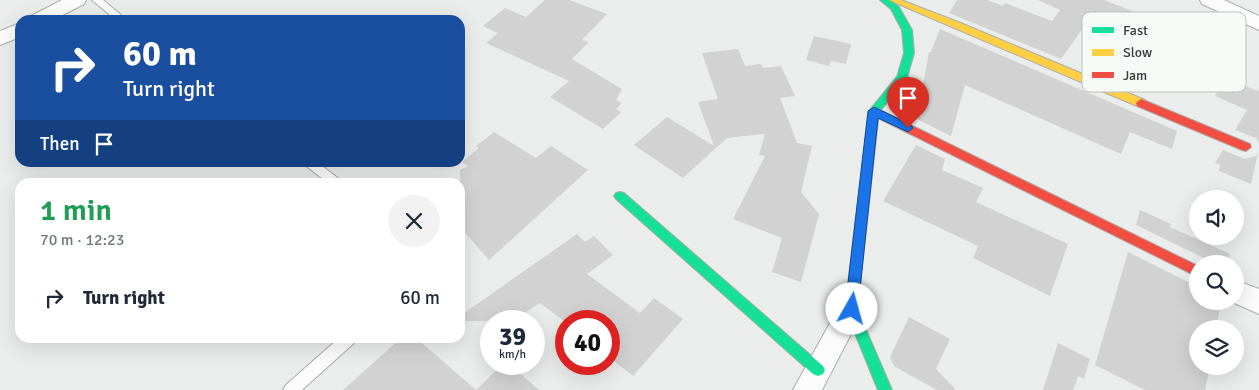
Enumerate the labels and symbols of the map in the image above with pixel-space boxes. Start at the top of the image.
legend [1082,12,1246,92]
text: Fast [1123,22,1148,39]
text: Slow [1123,44,1152,61]
text: Jam [1123,67,1147,84]
pin [887,77,929,128]
position arrow [825,282,877,334]
speed limit sign: 40 [555,310,620,375]

